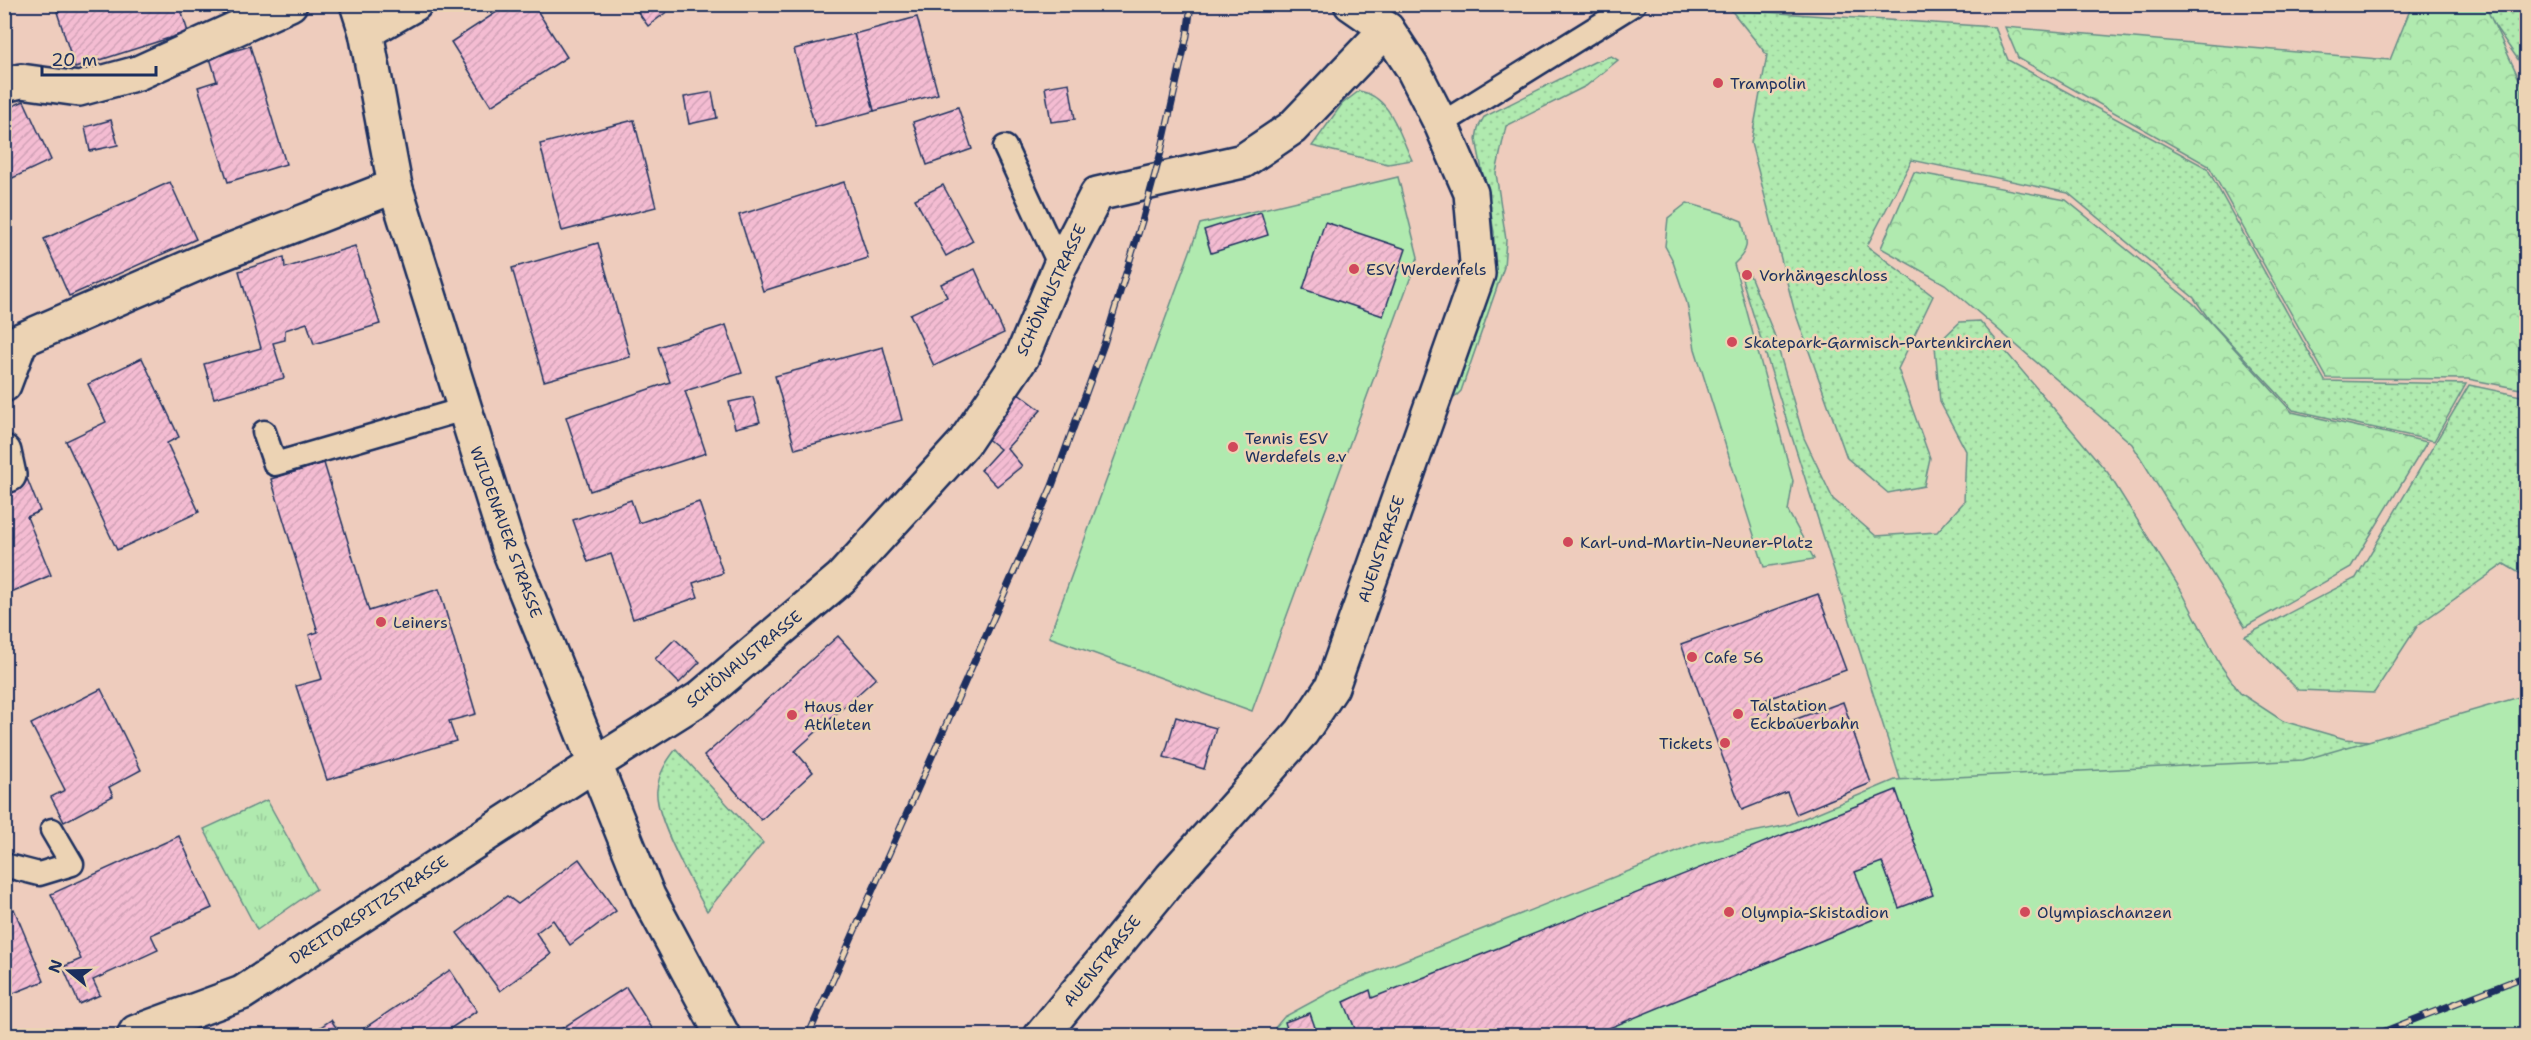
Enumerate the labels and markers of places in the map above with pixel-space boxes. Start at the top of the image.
place label: Trampolin [1730,73,1806,94]
marker: Trampolin [1711,76,1725,90]
place label: ESV Werdenfels [1366,259,1487,280]
marker: ESV Werdenfels [1347,262,1361,276]
place label: Vorhängeschloss [1759,265,1888,286]
marker: Vorhängeschloss [1740,268,1754,282]
place label: Skatepark-Garmisch-Partenkirchen [1744,332,2012,353]
marker: Skatepark-Garmisch-Partenkirchen [1725,335,1739,349]
place label: Tennis ESV Werdefels e.v [1245,428,1347,467]
marker: Tennis ESV Werdefels e.v [1226,440,1240,454]
place label: Karl-und-Martin-Neuner-Platz [1580,532,1814,553]
marker: Karl-und-Martin-Neuner-Platz [1561,535,1575,549]
place label: Leiners [393,612,448,633]
marker: Leiners [374,615,388,629]
place label: Cafe 56 [1704,647,1764,668]
marker: Cafe 56 [1685,650,1699,664]
place label: Talstation Eckbauerbahn [1750,695,1859,734]
place label: Haus der Athleten [804,696,874,735]
marker: Talstation Eckbauerbahn [1731,707,1745,721]
marker: Haus der Athleten [785,708,799,722]
place label: Tickets [1659,733,1713,754]
marker: Tickets [1718,736,1732,750]
place label: Olympia-Skistadion [1741,902,1889,923]
place label: Olympiaschanzen [2037,902,2172,923]
marker: Olympia-Skistadion [1722,905,1736,919]
marker: Olympiaschanzen [2018,905,2032,919]

